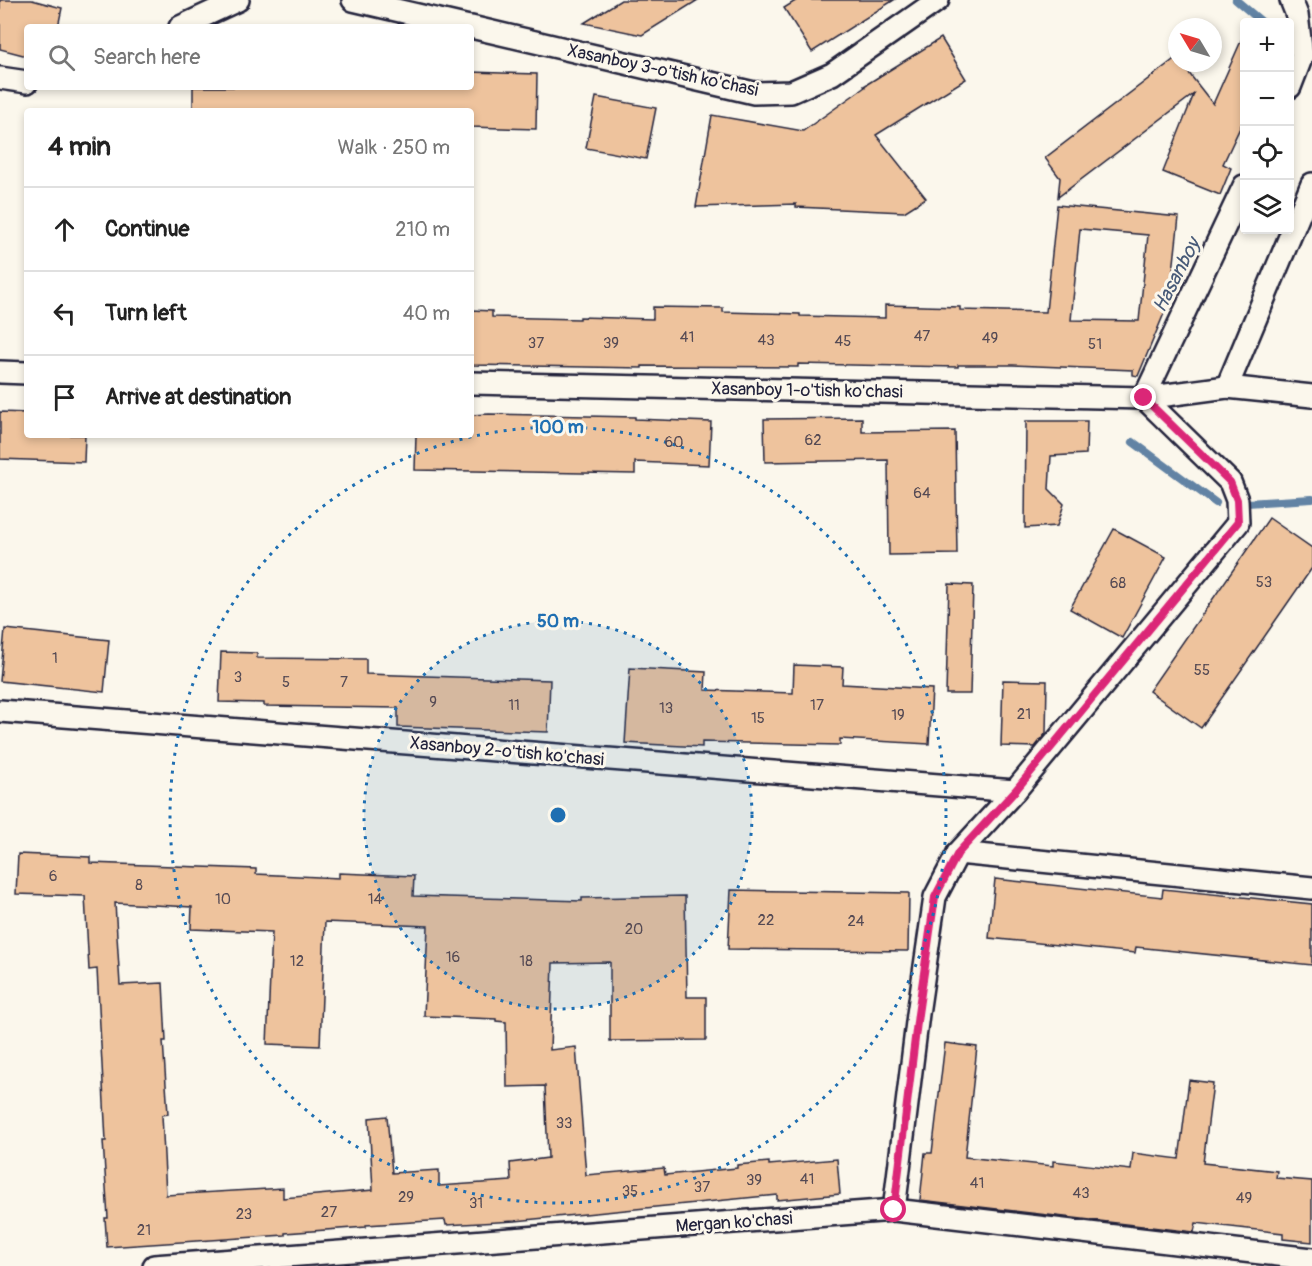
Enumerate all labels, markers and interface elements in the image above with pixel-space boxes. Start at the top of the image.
north arrow [1168,18,1222,72]
map controls [1240,18,1294,234]
button: + [1240,18,1294,72]
search box [24,24,474,90]
street label: Xasanboy 3-o'tish ko'chasi [565,39,760,102]
icon: search [45,41,78,74]
text: Search here [93,43,200,71]
button: − [1240,72,1294,126]
button: locate [1240,126,1294,180]
text: 4 min [48,131,111,163]
text: Walk · 250 m [338,135,450,160]
button: layers [1240,180,1294,234]
icon: ahead [48,213,81,246]
text: Continue [105,215,189,243]
text: 210 m [395,217,450,242]
water label: Hasanboy [1147,232,1207,317]
icon: left [48,297,81,330]
text: Turn left [105,299,187,327]
text: 40 m [403,301,450,326]
house number: 47 [914,327,930,346]
house number: 41 [680,328,694,347]
house number: 49 [982,329,998,348]
house number: 43 [757,331,775,350]
house number: 45 [835,332,851,351]
house number: 37 [528,334,544,353]
house number: 39 [603,334,619,353]
house number: 51 [1088,335,1102,354]
street label: Xasanboy 1-o'tish ko'chasi [711,377,903,404]
icon: arrive [48,381,81,414]
text: Arrive at destination [105,383,291,411]
route end [1130,384,1156,410]
text: 100 m [532,416,584,439]
house number: 62 [804,431,822,450]
house number: 60 [665,433,683,452]
house number: 64 [913,484,931,503]
house number: 53 [1256,573,1272,592]
house number: 68 [1110,574,1127,593]
text: 50 m [537,610,579,633]
house number: 1 [52,649,58,668]
house number: 55 [1194,661,1210,680]
house number: 3 [234,668,242,687]
house number: 5 [282,673,290,692]
house number: 7 [340,673,348,692]
house number: 9 [429,693,437,712]
house number: 11 [508,696,520,715]
house number: 17 [810,696,824,715]
house number: 13 [659,699,673,718]
house number: 21 [1017,705,1031,724]
house number: 19 [891,706,905,725]
house number: 15 [751,709,765,728]
street label: Xasanboy 2-o'tish ko'chasi [409,732,605,771]
centre of rings [548,805,568,825]
house number: 6 [49,867,57,886]
house number: 8 [135,876,143,895]
house number: 10 [215,890,231,909]
house number: 14 [368,890,383,909]
house number: 22 [758,911,774,930]
house number: 24 [847,912,865,931]
house number: 20 [625,920,643,939]
house number: 16 [446,948,460,967]
house number: 12 [290,952,304,971]
house number: 18 [519,952,533,971]
house number: 33 [556,1114,572,1133]
house number: 41 [800,1170,814,1189]
house number: 39 [746,1171,762,1190]
house number: 41 [970,1174,984,1193]
house number: 37 [694,1178,710,1197]
house number: 35 [622,1182,638,1201]
house number: 43 [1072,1184,1090,1203]
house number: 29 [398,1188,414,1207]
house number: 49 [1236,1189,1252,1208]
house number: 31 [469,1194,483,1213]
route start [880,1196,906,1222]
house number: 27 [321,1203,337,1222]
house number: 23 [236,1205,252,1224]
street label: Mergan ko'chasi [675,1207,793,1238]
house number: 21 [137,1221,151,1240]

